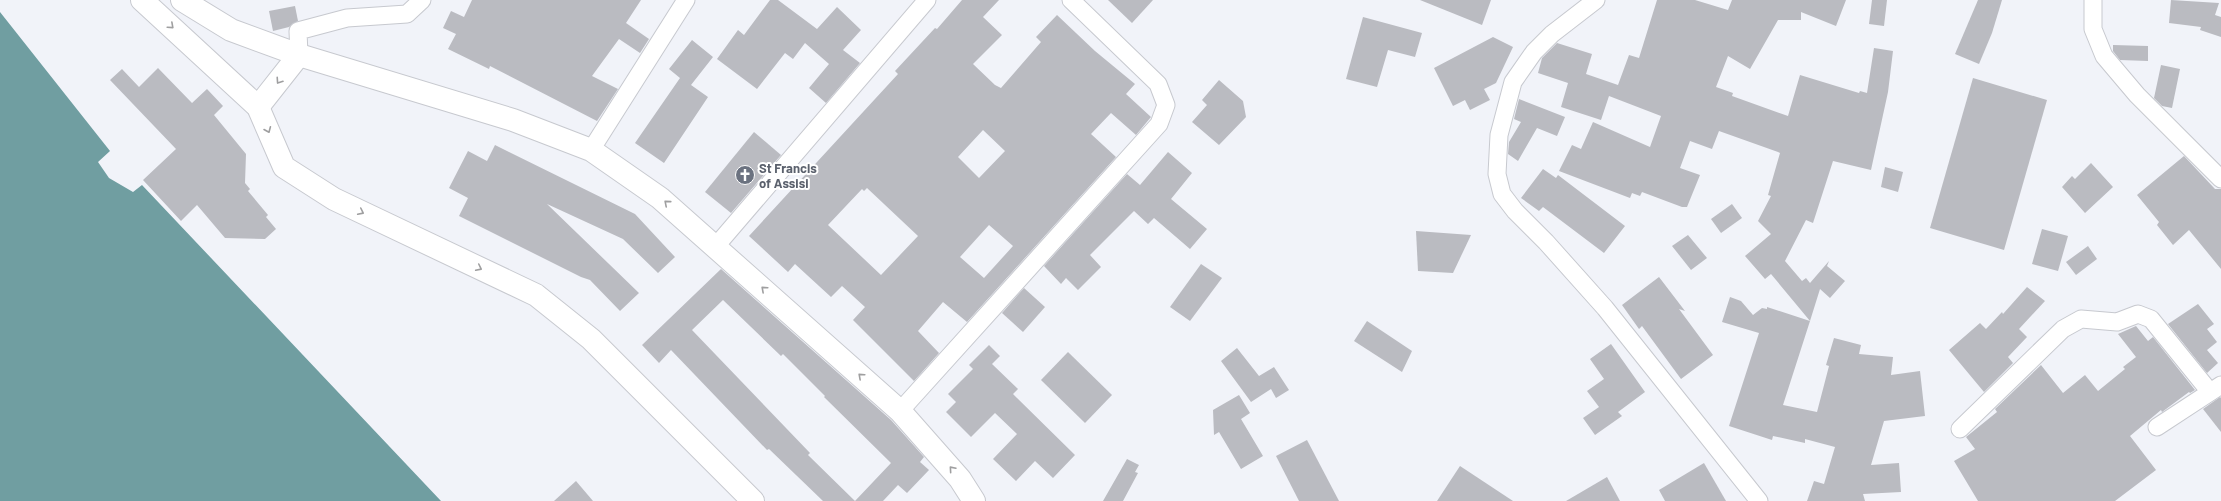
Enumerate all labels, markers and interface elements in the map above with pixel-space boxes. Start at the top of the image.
one-way arrow [166,21,174,28]
one-way arrow [277,77,284,84]
one-way arrow [263,125,271,133]
place label: St Francis of Assisi [759,160,817,191]
church icon: St Francis of Assisi [734,164,756,186]
one-way arrow [664,201,672,208]
one-way arrow [357,207,365,215]
one-way arrow [474,263,482,271]
one-way arrow [762,287,769,294]
one-way arrow [858,373,866,381]
one-way arrow [949,466,956,474]

